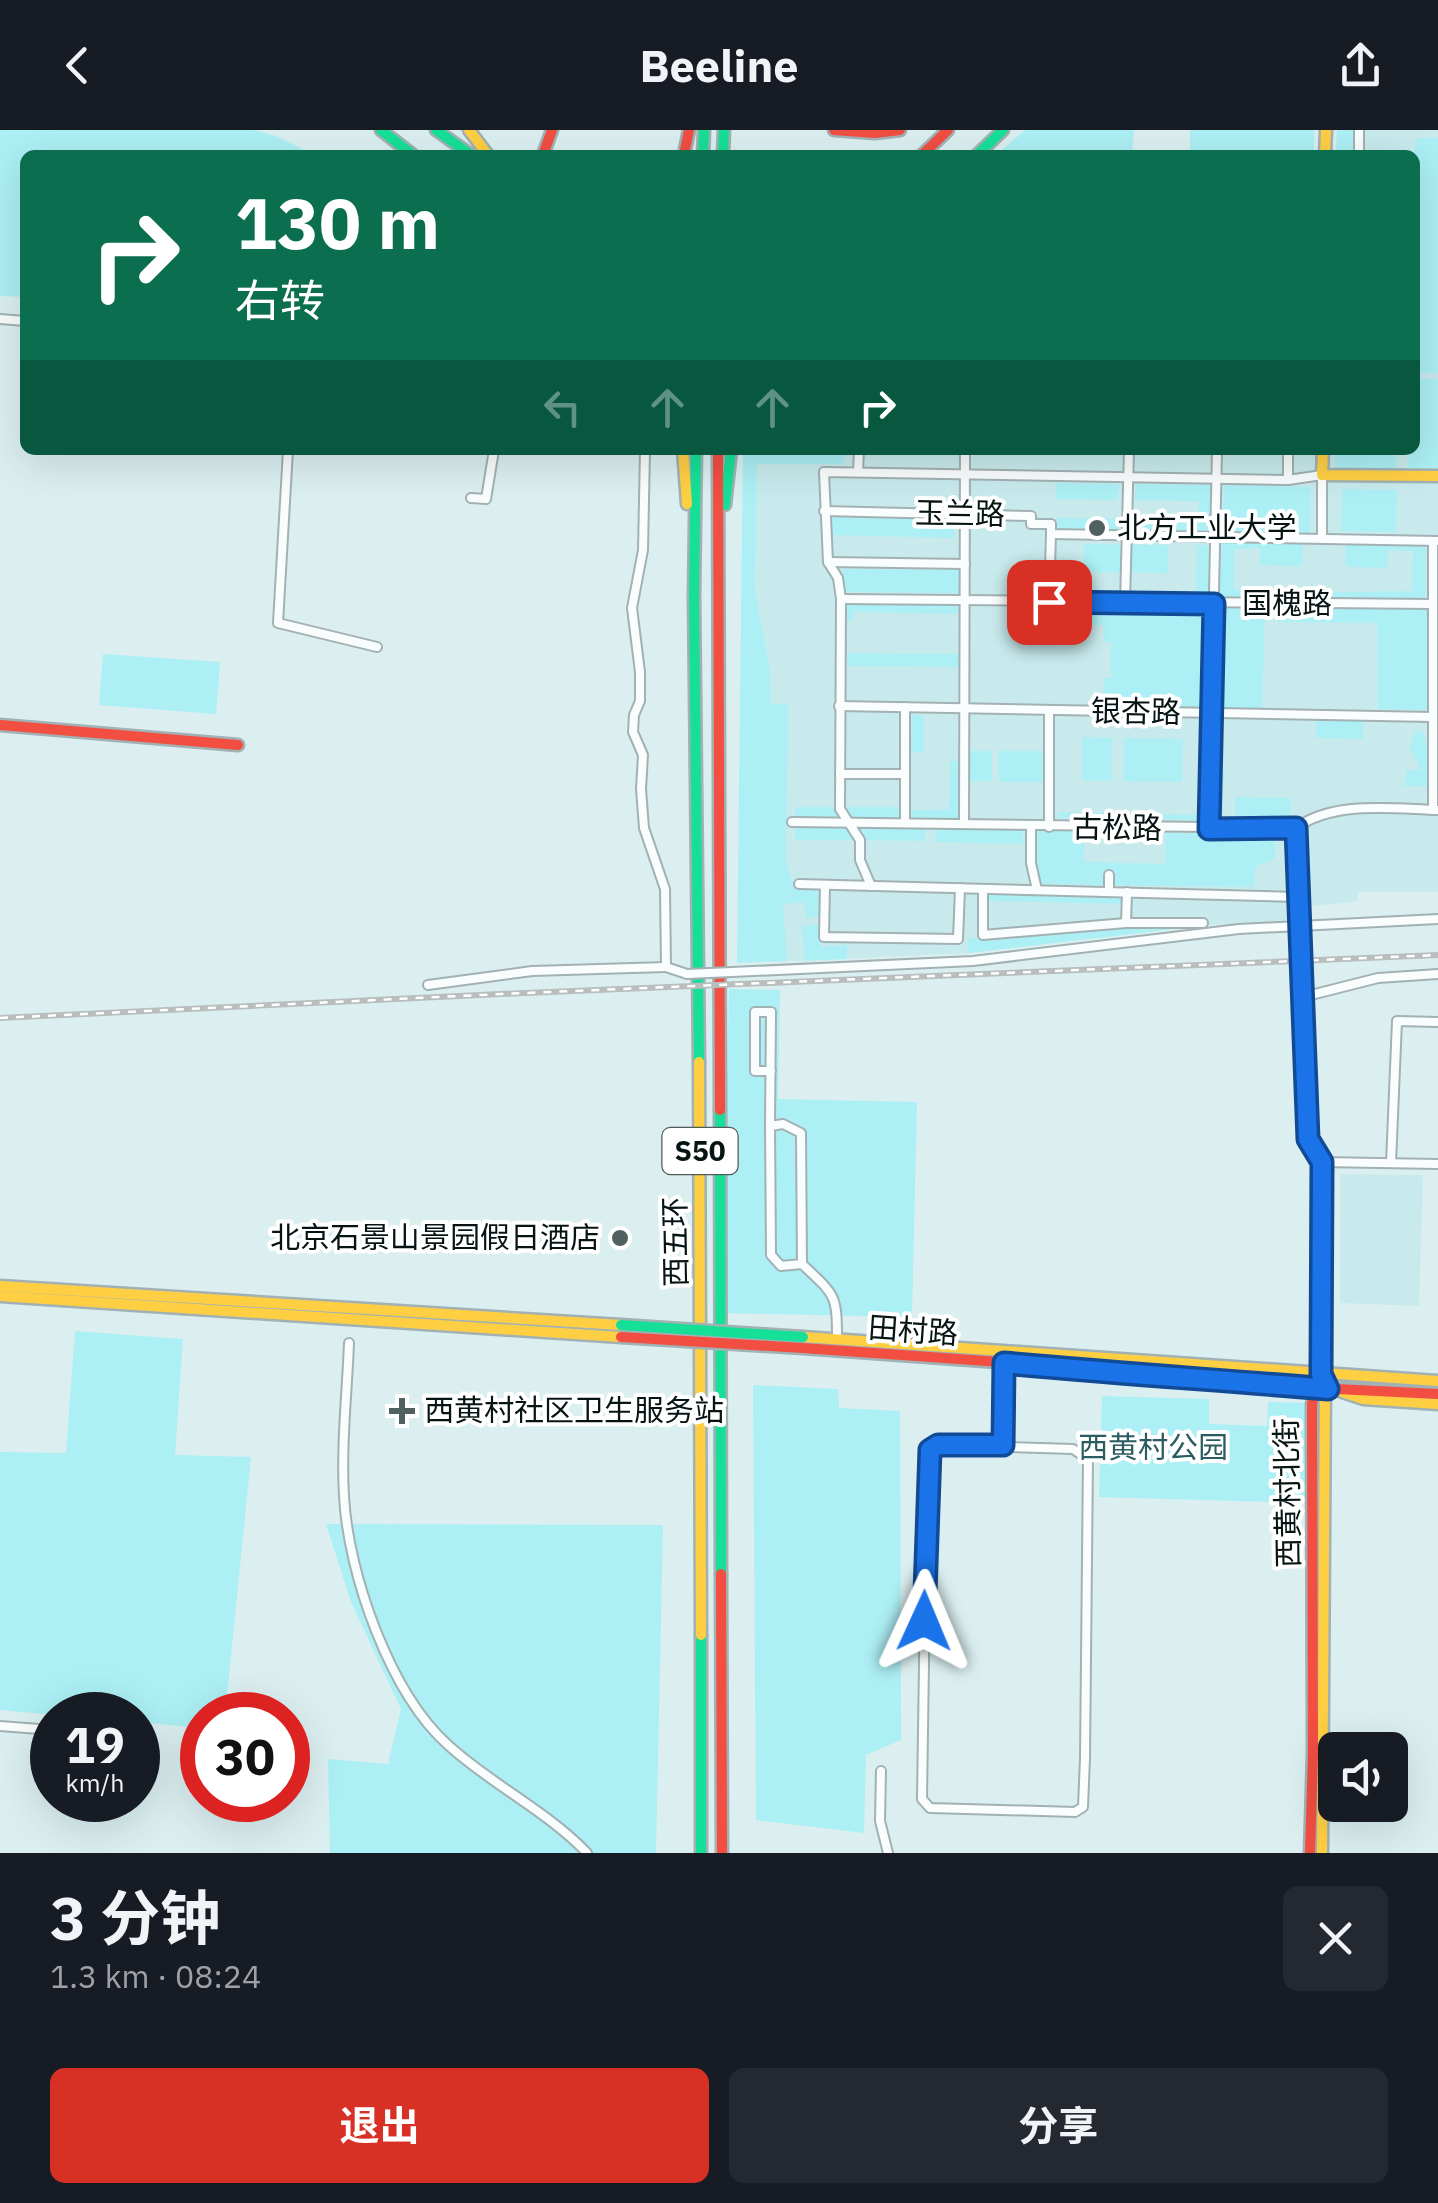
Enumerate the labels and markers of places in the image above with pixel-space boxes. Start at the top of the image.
place label: 北方工业大学 [1117,507,1297,546]
marker: 北方工业大学 [1086,517,1108,539]
pin [1007,560,1092,645]
place label: 北京石景山景园假日酒店 [270,1217,600,1256]
marker: 北京石景山景园假日酒店 [609,1227,631,1249]
place label: 西黄村社区卫生服务站 [424,1390,724,1429]
marker: 西黄村社区卫生服务站 [389,1398,415,1424]

